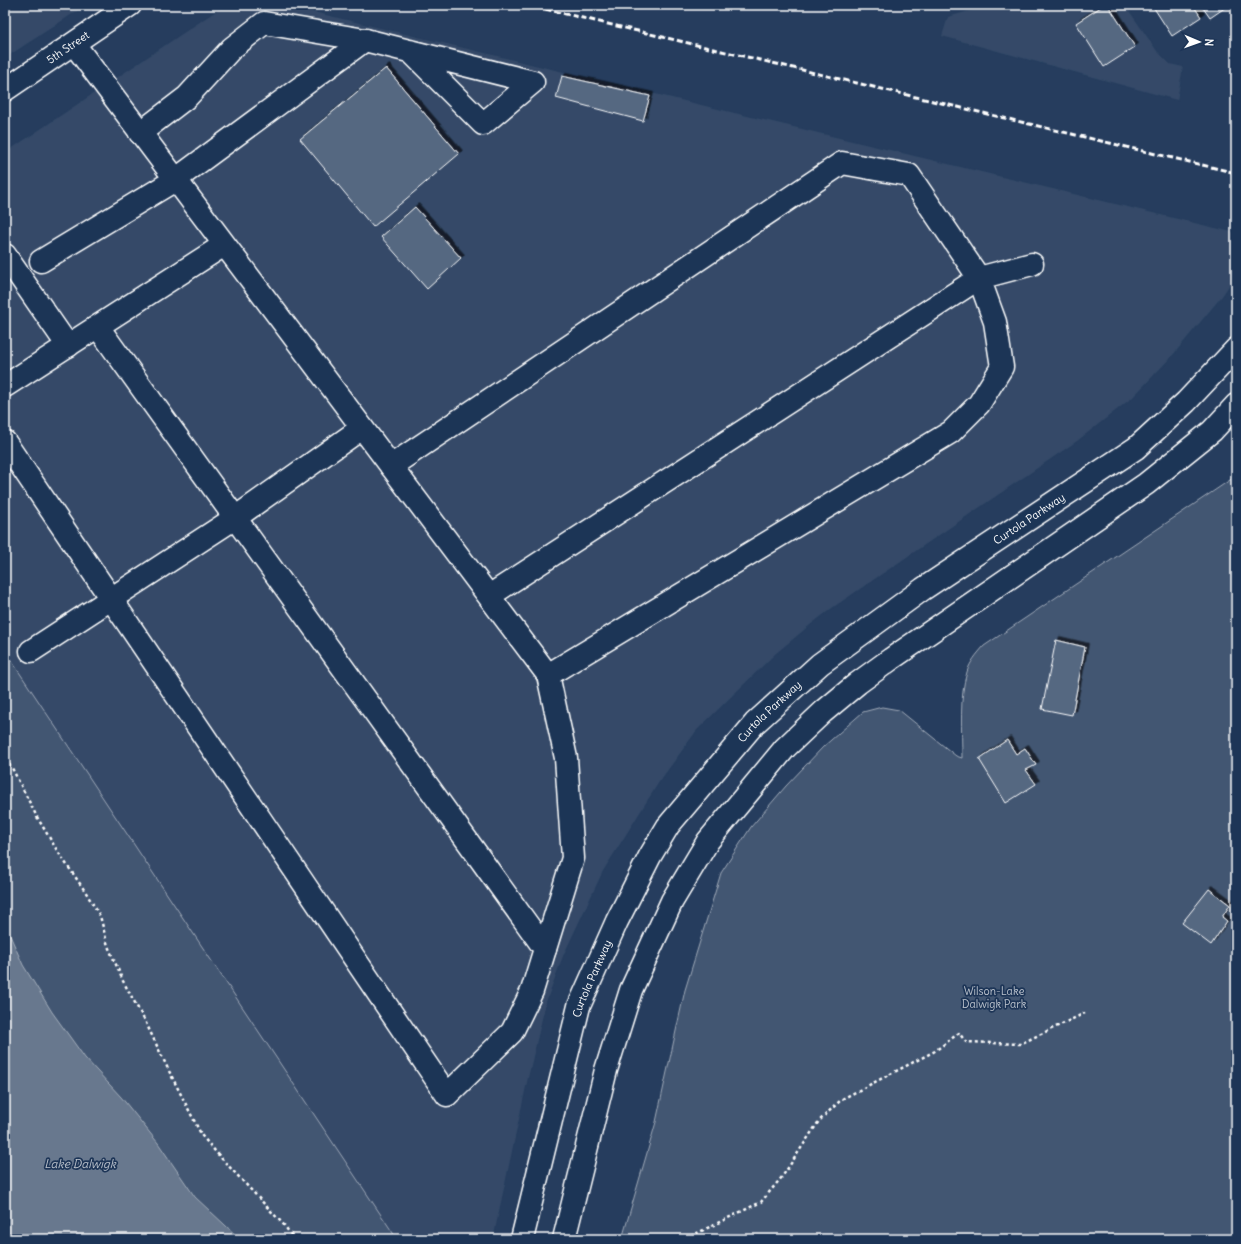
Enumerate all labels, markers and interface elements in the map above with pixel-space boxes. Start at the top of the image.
north arrow [1179,22,1219,62]
street label: 5th Street [44,28,92,67]
text: N [1202,38,1216,46]
street label: Curtola Parkway [990,490,1068,548]
street label: Curtola Parkway [735,678,804,745]
street label: Curtola Parkway [569,938,615,1019]
park label: Wilson-Lake Dalwigk Park [962,984,1027,1011]
water label: Lake Dalwigk [44,1156,117,1171]

